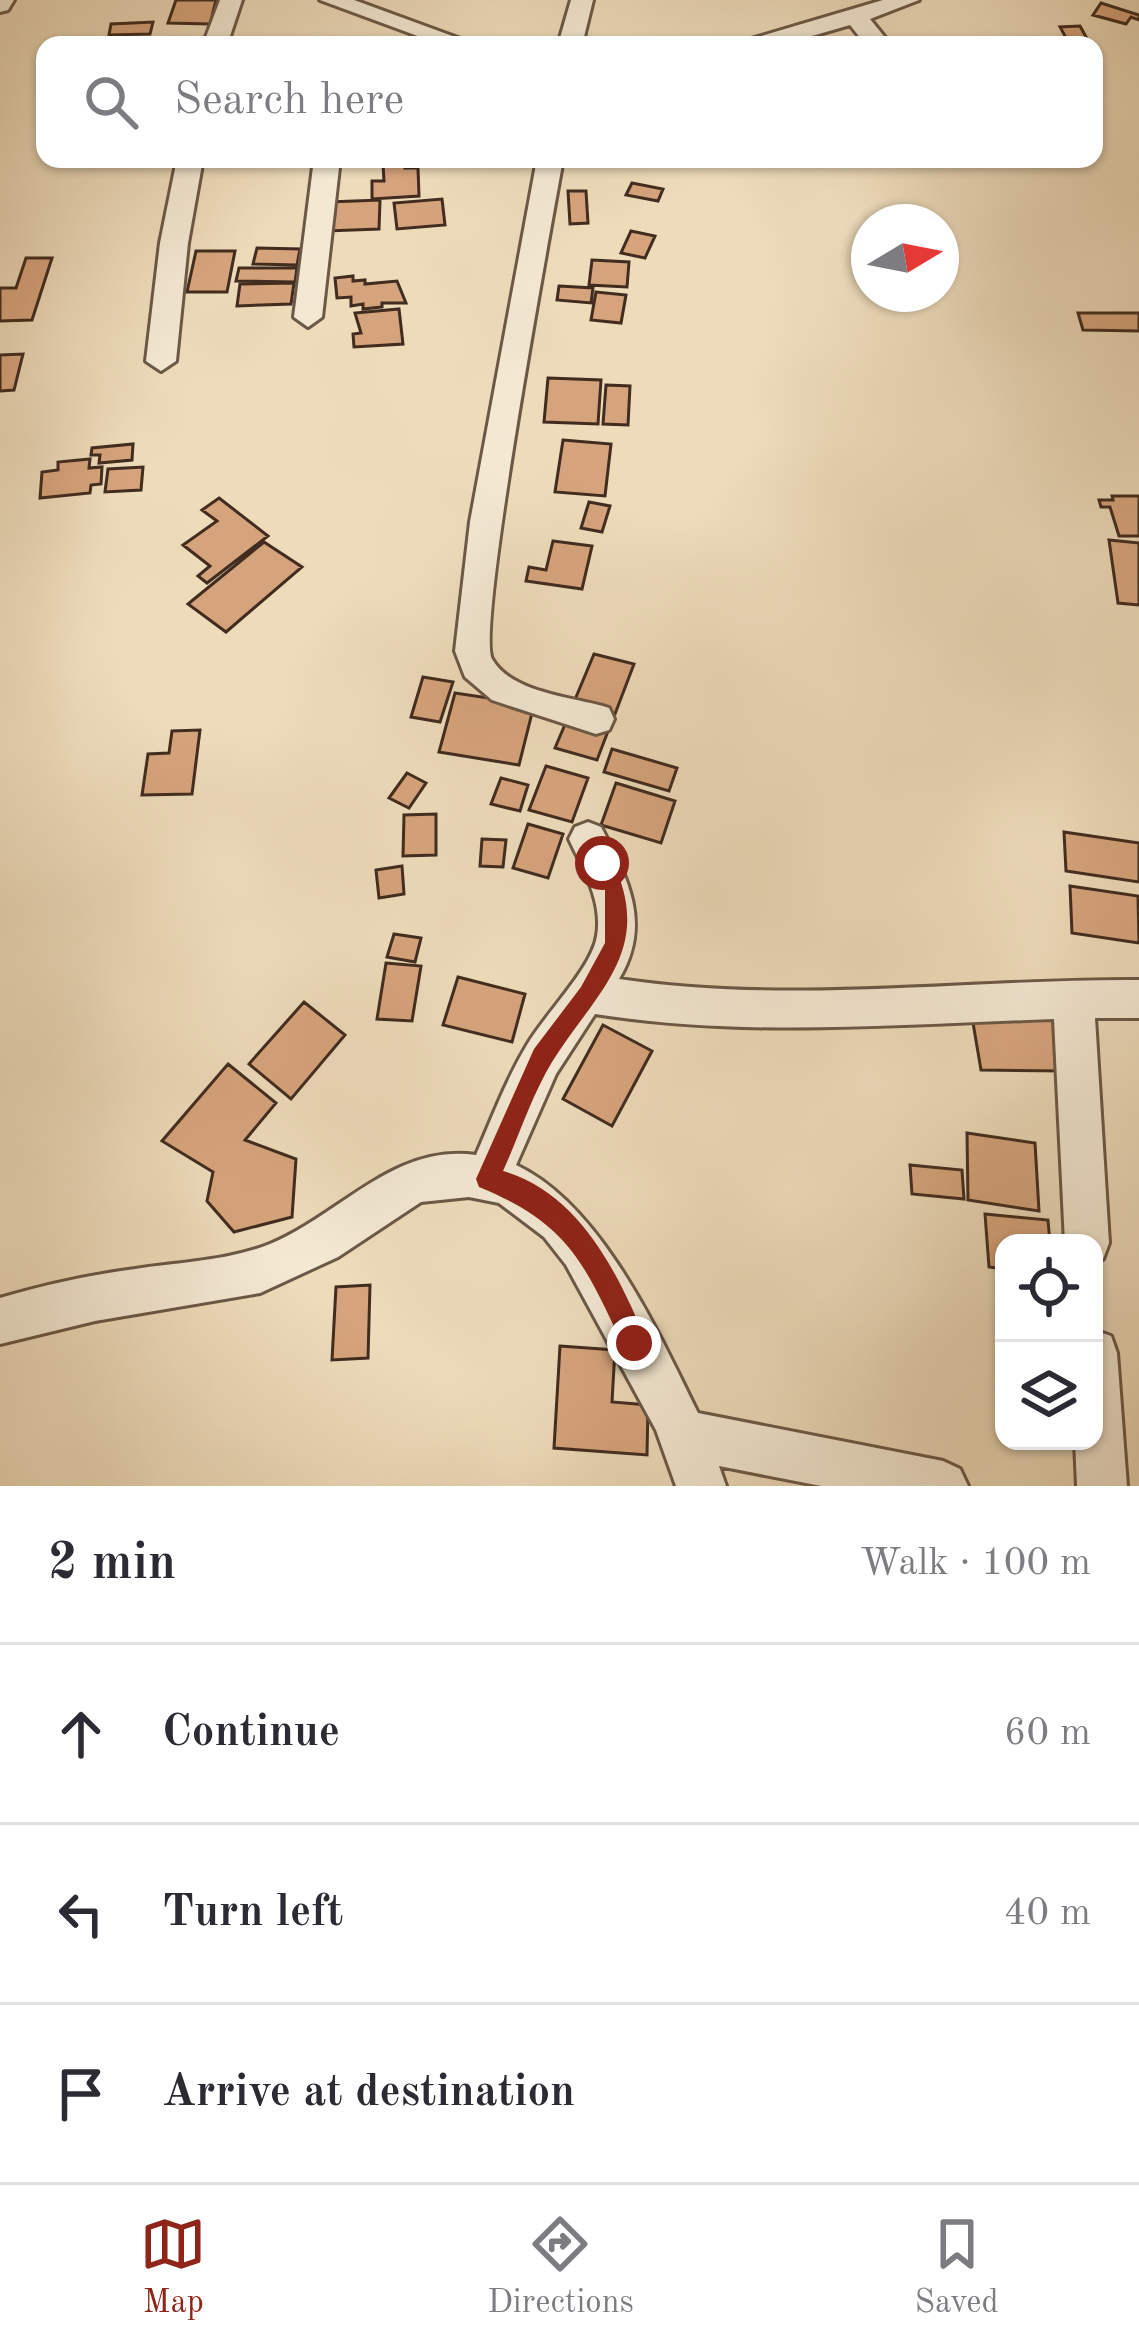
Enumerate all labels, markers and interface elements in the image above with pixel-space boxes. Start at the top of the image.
search box [36,36,1103,168]
icon: search [78,69,144,135]
text: Search here [174,79,404,124]
north arrow [851,204,959,312]
route start [575,836,629,890]
map controls [995,1234,1103,1450]
button: locate [995,1234,1103,1342]
route end [607,1316,661,1370]
button: layers [995,1342,1103,1450]
text: 2 min [48,1539,176,1590]
text: Walk · 100 m [860,1544,1091,1583]
icon: ahead [48,1701,114,1767]
text: Continue [162,1711,340,1756]
text: 60 m [1004,1714,1091,1753]
icon: left [48,1881,114,1947]
text: Turn left [162,1891,343,1936]
text: 40 m [1004,1894,1091,1933]
icon: arrive [48,2061,114,2127]
text: Arrive at destination [162,2071,575,2116]
tab: Map [140,2211,206,2324]
tab: Directions [487,2211,634,2324]
tab: Saved [915,2211,999,2324]

